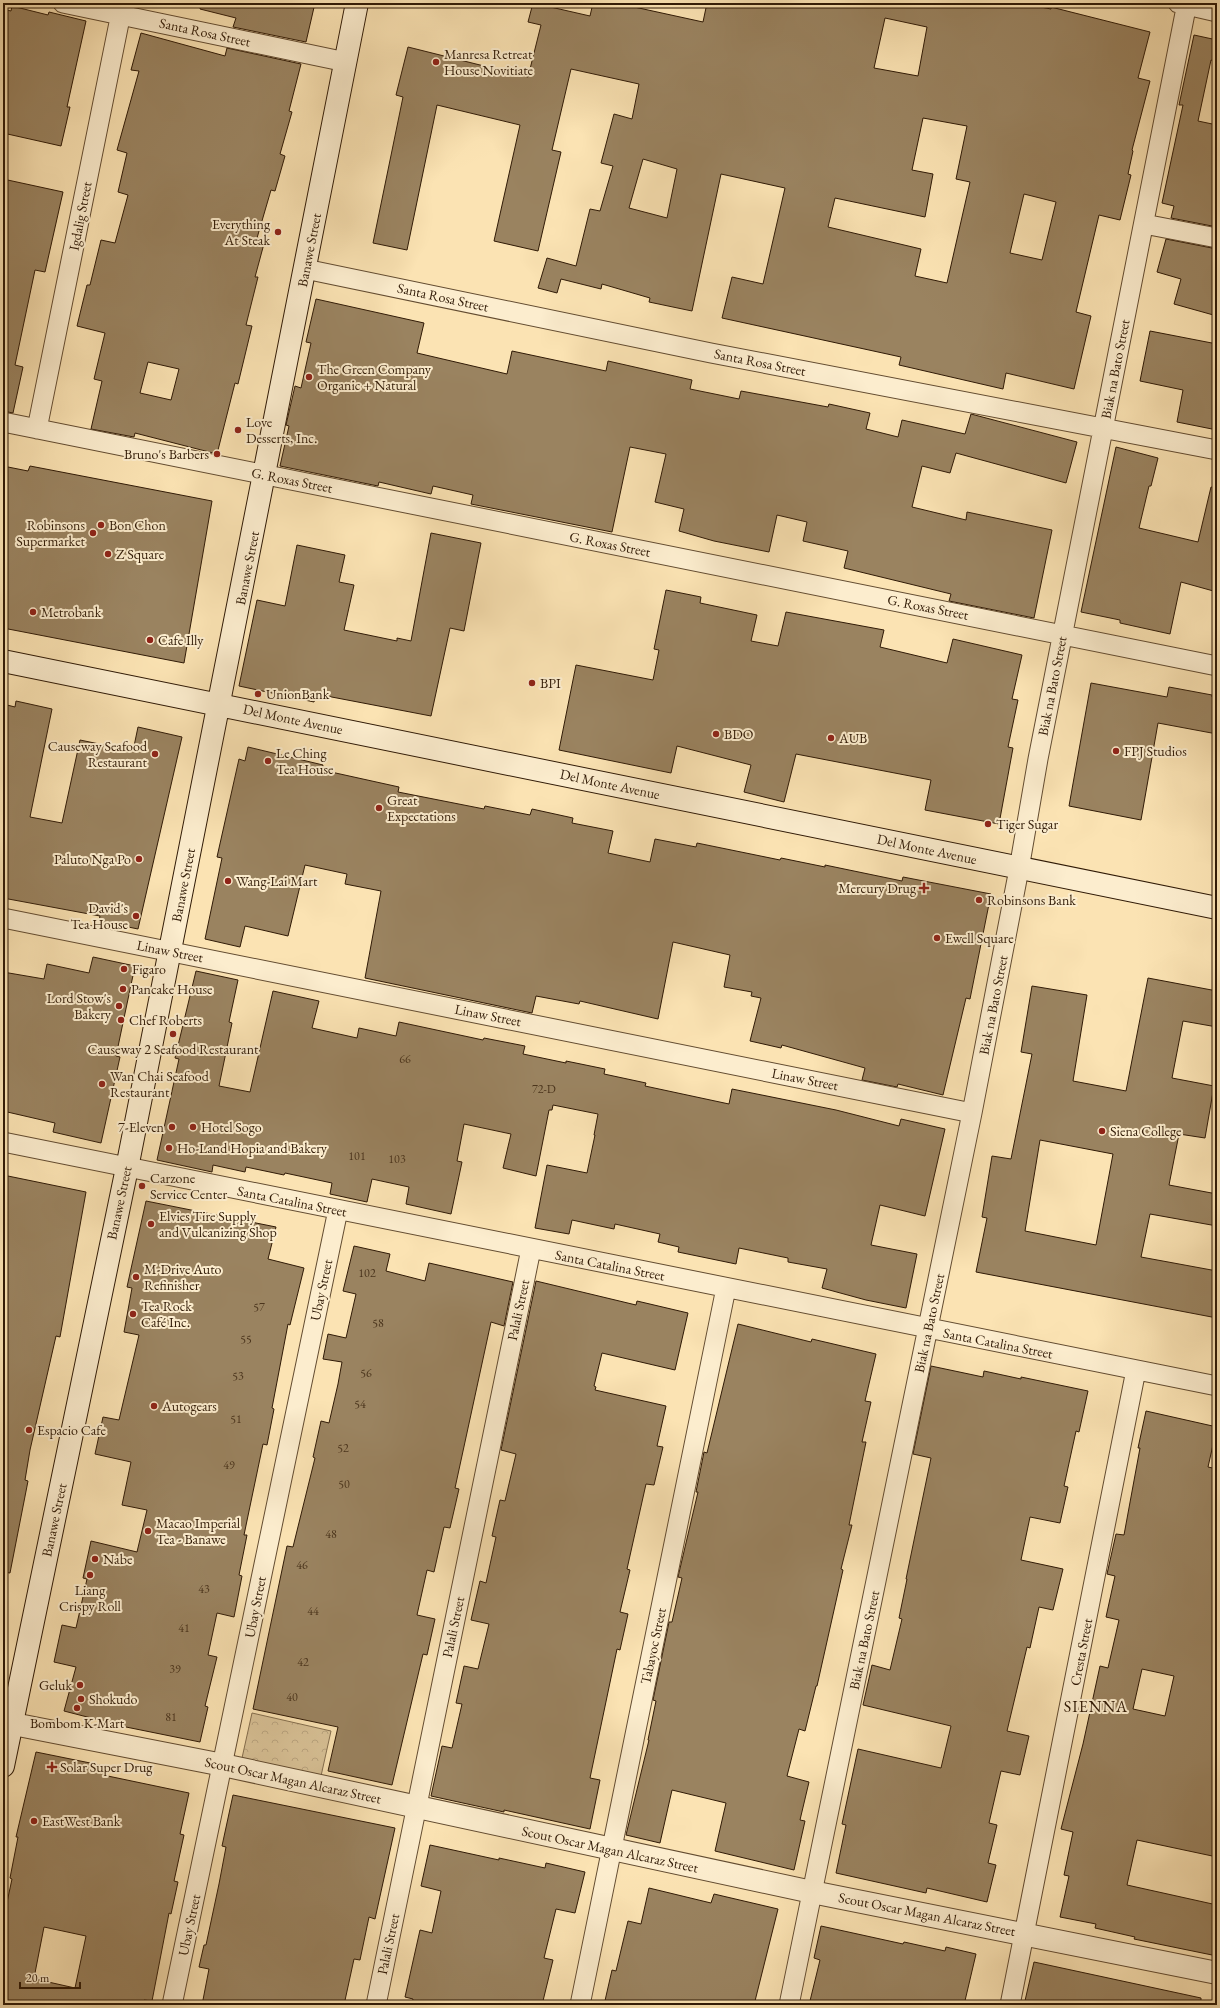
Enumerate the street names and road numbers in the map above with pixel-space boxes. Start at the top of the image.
street label: Santa Rosa Street [158,14,253,51]
street label: Igdalig Street [64,179,96,252]
street label: Banawe Street [293,211,325,288]
street label: Santa Rosa Street [396,279,491,316]
street label: Biak na Bato Street [1097,317,1134,420]
street label: Santa Rosa Street [713,344,808,380]
street label: G. Roxas Street [250,463,335,497]
street label: G. Roxas Street [568,527,653,561]
street label: Banawe Street [231,529,263,606]
street label: G. Roxas Street [886,590,971,624]
street label: Biak na Bato Street [1034,634,1071,737]
street label: Del Monte Avenue [241,700,345,738]
street label: Del Monte Avenue [558,765,662,803]
street label: Del Monte Avenue [875,830,979,868]
street label: Banawe Street [167,846,199,923]
street label: Linaw Street [135,936,205,966]
street label: Biak na Bato Street [975,953,1012,1056]
street label: Linaw Street [453,1000,523,1030]
street label: Linaw Street [770,1064,840,1094]
street label: Banawe Street [102,1164,136,1241]
street label: Santa Catalina Street [236,1182,349,1221]
street label: Santa Catalina Street [554,1246,667,1285]
street label: Ubay Street [306,1257,336,1322]
street label: Biak na Bato Street [910,1271,948,1374]
street label: Palali Street [503,1277,533,1342]
street label: Santa Catalina Street [942,1324,1055,1363]
street label: Banawe Street [37,1481,71,1558]
street label: Ubay Street [240,1574,270,1639]
street label: Biak na Bato Street [845,1588,883,1691]
street label: Palali Street [438,1594,468,1659]
street label: Tabayoc Street [636,1605,670,1686]
street label: Cresta Street [1066,1616,1096,1687]
street label: Scout Oscar Magan Alcaraz Street [203,1752,383,1808]
street label: Scout Oscar Magan Alcaraz Street [520,1821,700,1877]
street label: Scout Oscar Magan Alcaraz Street [837,1888,1018,1940]
street label: Ubay Street [174,1892,204,1957]
street label: Palali Street [373,1911,403,1976]

